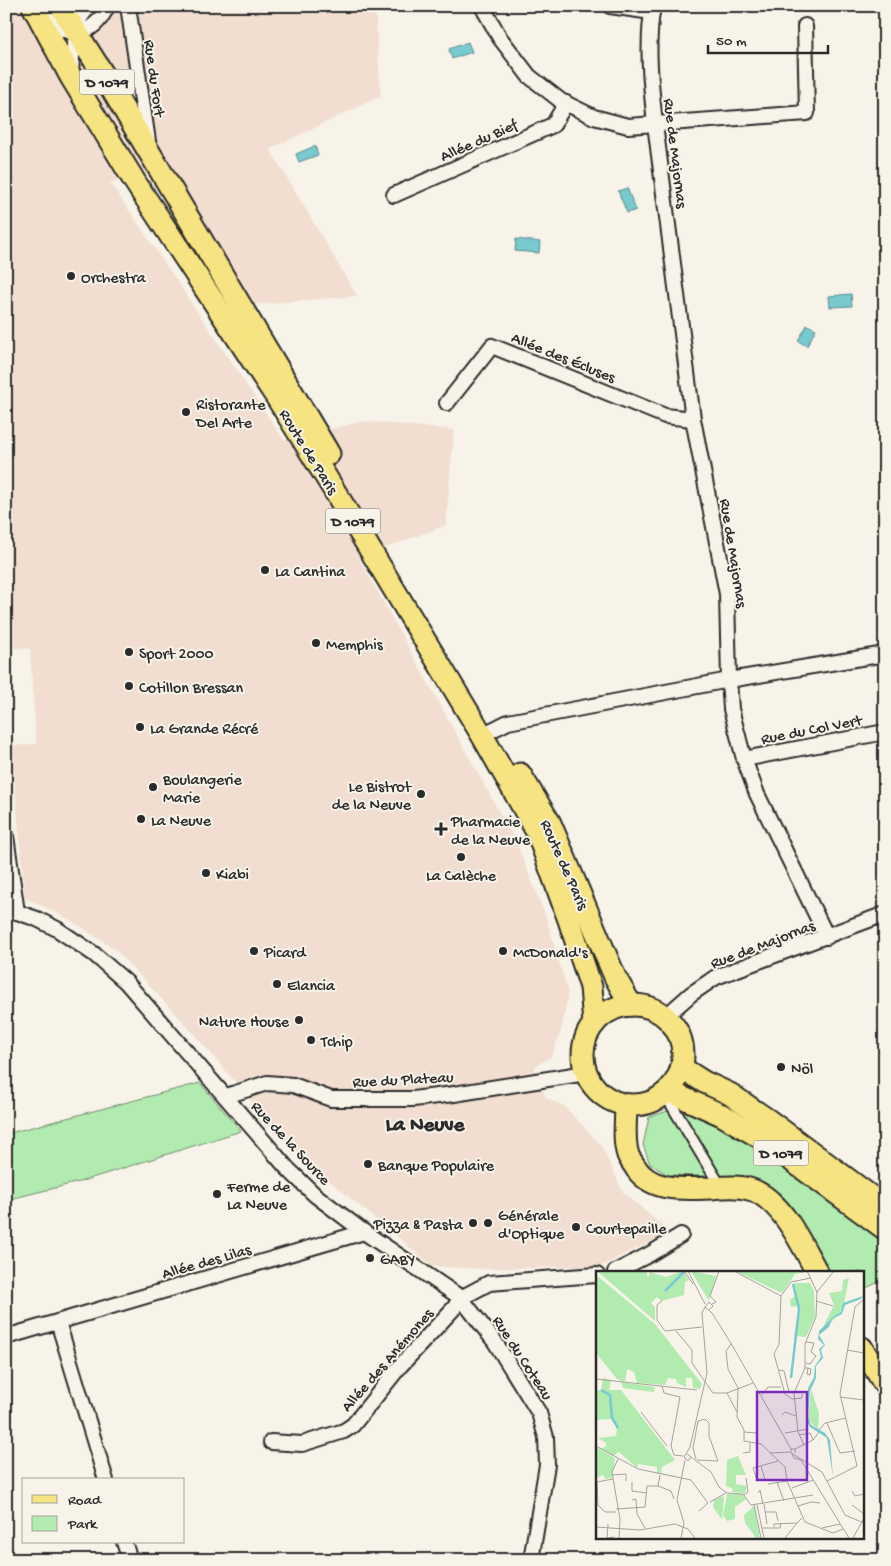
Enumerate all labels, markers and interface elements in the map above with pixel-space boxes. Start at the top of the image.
scale bar [708,22,828,54]
text: 50 m [716,33,747,51]
street label: Rue du Fort [138,39,168,120]
road number: D 1079 [80,70,134,94]
street label: Rue de Majornas [657,98,690,210]
street label: Allée du Bief [438,116,522,168]
marker: Orchestra [65,270,77,282]
place label: Orchestra [81,270,147,289]
street label: Allée des Écluses [508,330,619,389]
place label: Ristorante Del Arte [195,397,266,434]
marker: Ristorante Del Arte [180,406,192,418]
street label: Route de Paris [273,407,341,500]
street label: Rue de Majornas [714,498,750,611]
road number: D 1079 [326,508,380,534]
marker: La Cantina [259,564,271,576]
place label: La Cantina [275,564,346,583]
marker: Memphis [310,637,322,649]
place label: Memphis [326,637,384,656]
marker: Sport 2000 [123,646,135,658]
place label: Sport 2000 [139,646,214,665]
marker: Cotillon Bressan [123,680,135,692]
place label: Cotillon Bressan [139,680,243,699]
street label: Rue du Col Vert [760,712,865,751]
marker: La Grande Récré [134,721,146,733]
place label: La Grande Récré [150,721,259,740]
place label: Boulangerie Marie [162,772,242,809]
place label: Le Bistrot de la Neuve [332,779,412,816]
marker: Boulangerie Marie [147,781,159,793]
marker: Le Bistrot de la Neuve [415,788,427,800]
marker: La Neuve [135,813,147,825]
place label: La Neuve [151,813,212,832]
place label: Pharmacie de la Neuve [450,814,531,851]
street label: Route de Paris [534,817,592,915]
marker: Pharmacie de la Neuve [435,823,447,835]
marker: La Calèche [455,851,467,863]
marker: Kiabi [200,867,212,879]
place label: Kiabi [216,867,249,886]
place label: La Calèche [426,868,497,887]
street label: Rue de Majornas [708,917,819,975]
marker: Picard [248,945,260,957]
place label: Picard [263,945,307,964]
marker: McDonald's [497,945,509,957]
place label: McDonald's [513,945,589,964]
marker: Elancia [271,978,283,990]
place label: Elancia [287,978,336,997]
place label: Nature House [199,1014,290,1033]
marker: Nature House [293,1014,305,1026]
marker: Tchip [305,1034,317,1046]
place label: Tchip [320,1034,353,1053]
marker: Nöl [775,1061,787,1073]
place label: Nöl [791,1061,813,1080]
street label: Rue du Plateau [352,1069,455,1094]
street label: Rue de la Source [246,1098,334,1191]
district label: La Neuve [386,1114,466,1139]
road number: D 1079 [754,1140,808,1166]
marker: Banque Populaire [362,1158,374,1170]
place label: Banque Populaire [377,1158,495,1177]
place label: Ferme de La Neuve [226,1179,291,1216]
marker: Ferme de La Neuve [211,1188,223,1200]
place label: Générale d'Optique [498,1208,565,1245]
place label: Pizza & Pasta [373,1217,464,1236]
marker: Pizza & Pasta [467,1217,479,1229]
marker: Générale d'Optique [482,1217,494,1229]
marker: Courtepaille [570,1221,582,1233]
place label: Courtepaille [586,1221,667,1240]
street label: Allée des Lilas [160,1241,255,1285]
marker: GABY [364,1252,376,1264]
place label: GABY [380,1252,415,1271]
inset map [596,1271,864,1538]
street label: Allée des Anémones [339,1305,439,1417]
street label: Rue du Coteau [487,1313,556,1405]
legend [22,1478,185,1544]
text: Road [68,1492,102,1510]
text: Park [67,1516,98,1534]

